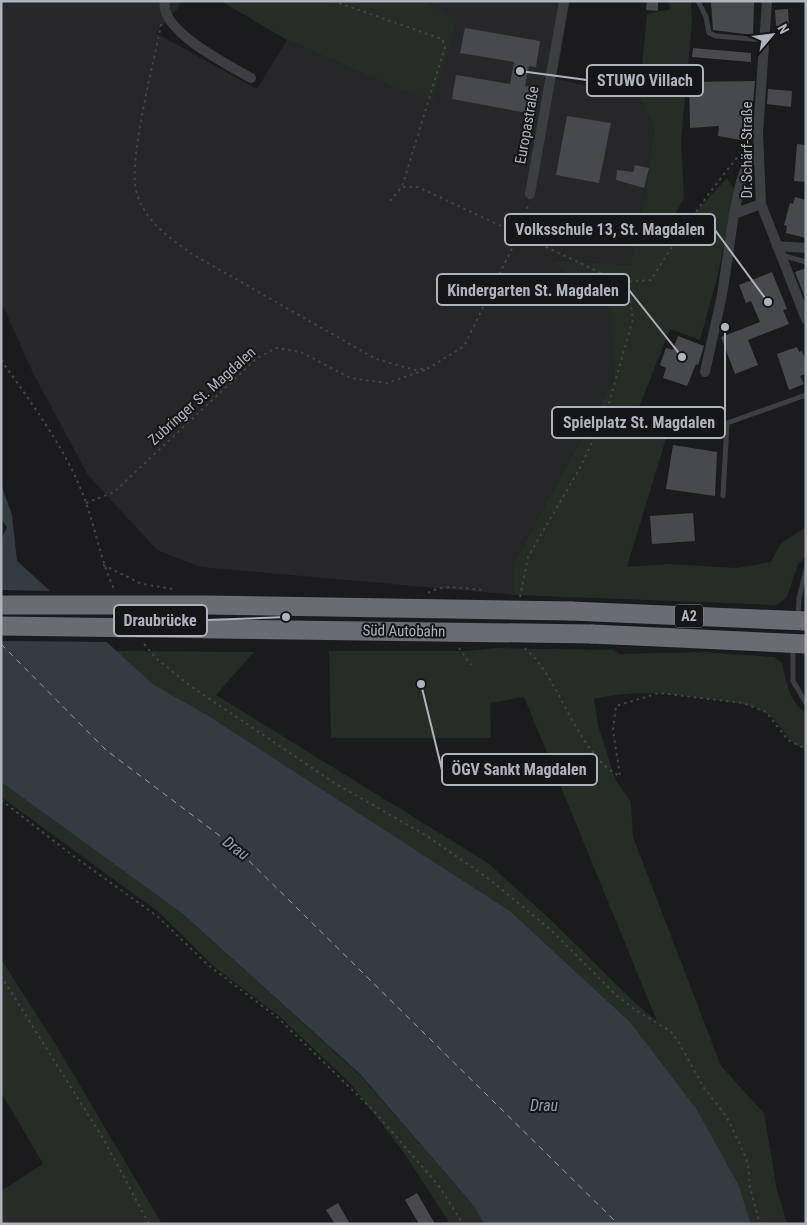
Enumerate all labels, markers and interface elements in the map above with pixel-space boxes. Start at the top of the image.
north arrow [747,10,797,60]
text: N [774,21,793,36]
callout: STUWO Villach [587,65,703,96]
text: STUWO Villach [597,71,693,90]
street label: Europastraße [511,85,543,165]
street label: Dr.Schärf-Straße [738,101,756,199]
callout: Volksschule 13, St. Magdalen [505,214,715,245]
text: Volksschule 13, St. Magdalen [515,220,705,239]
callout: Kindergarten St. Magdalen [437,274,629,305]
text: Kindergarten St. Magdalen [447,281,619,300]
street label: Zubringer St. Magdalen [145,343,259,449]
callout: Spielplatz St. Magdalen [552,407,725,438]
text: Spielplatz St. Magdalen [563,413,715,432]
road number: A2 [675,604,703,628]
callout: Draubrücke [114,605,207,636]
text: Draubrücke [123,611,197,630]
street label: Süd Autobahn [363,621,445,641]
callout: ÖGV Sankt Magdalen [442,754,597,785]
text: ÖGV Sankt Magdalen [452,760,587,779]
water label: Drau [219,832,253,864]
water label: Drau [530,1096,559,1115]

